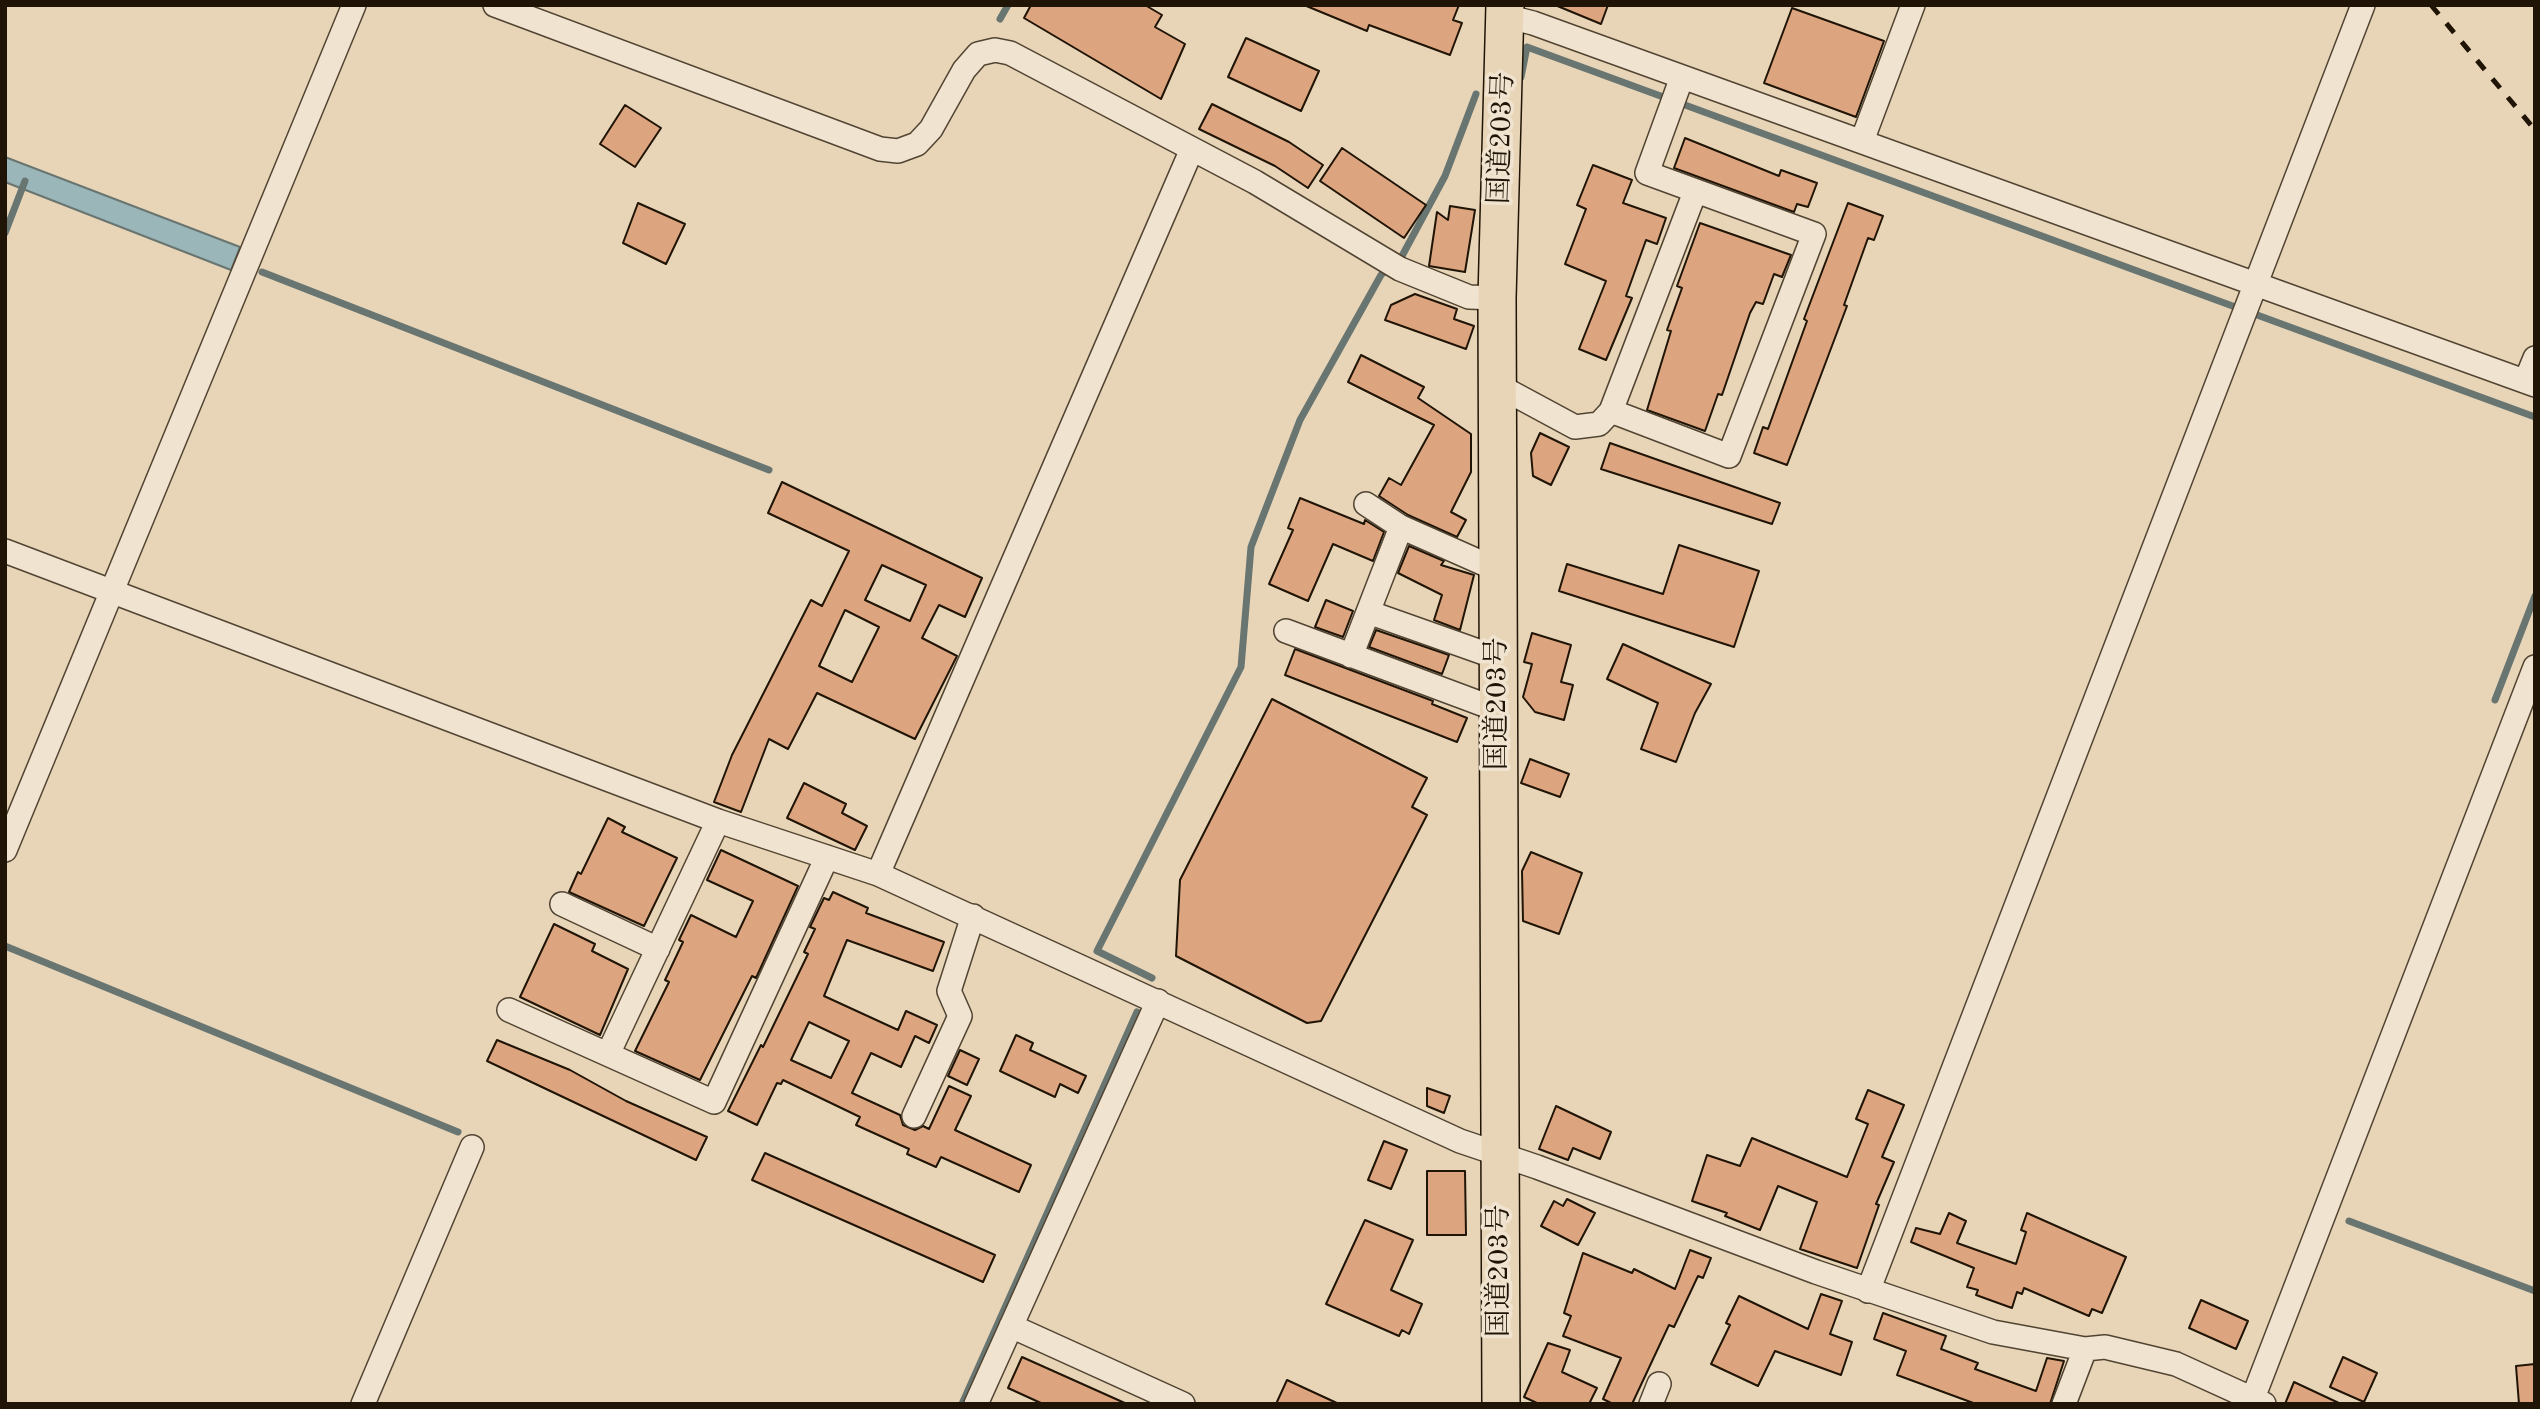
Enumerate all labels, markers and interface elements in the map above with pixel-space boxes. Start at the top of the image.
street label: 国道203号 [1483,71,1521,205]
street label: 国道203号 [1481,638,1515,770]
street label: 国道203号 [1483,1205,1517,1337]

